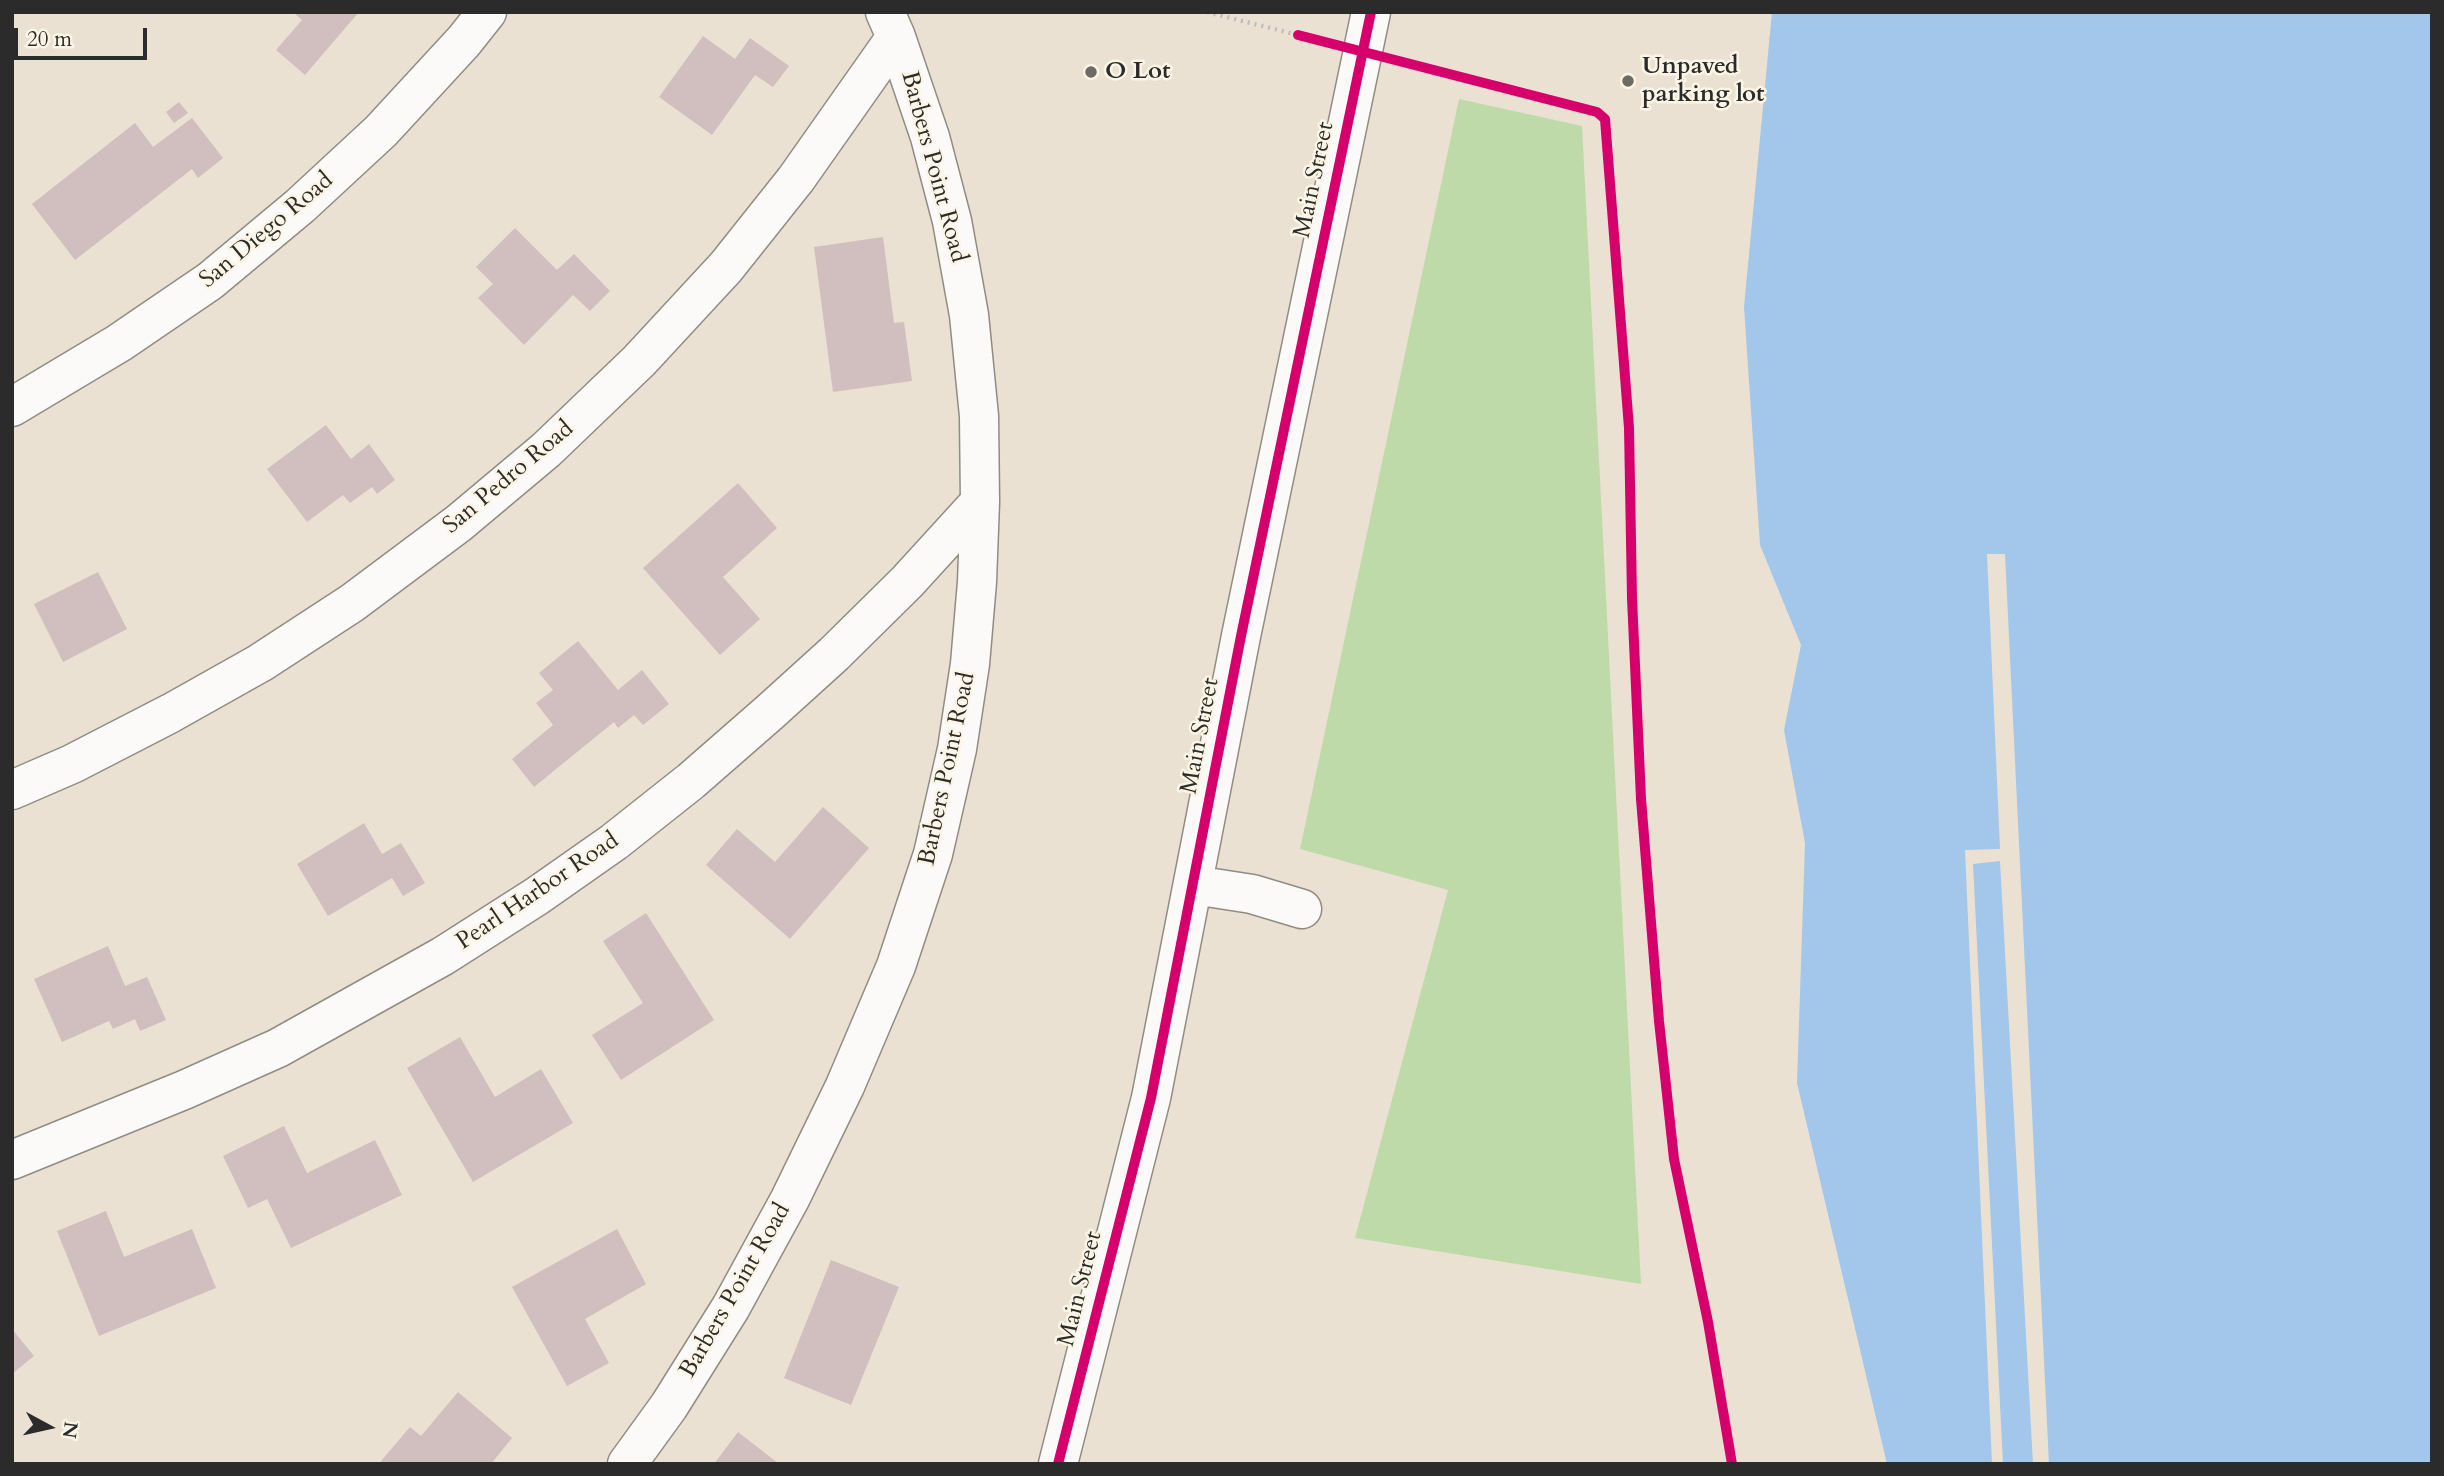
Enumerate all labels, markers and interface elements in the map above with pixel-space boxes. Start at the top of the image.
scale bar [18,14,150,58]
text: 20 m [27,25,72,54]
place label: Unpaved parking lot [1642,53,1764,109]
place label: O Lot [1105,58,1171,86]
marker: O Lot [1083,64,1099,80]
street label: Barbers Point Road [894,68,972,266]
marker: Unpaved parking lot [1620,73,1636,89]
street label: Main Street [1289,120,1341,240]
street label: San Diego Road [194,167,340,295]
street label: San Pedro Road [438,415,580,541]
street label: Barbers Point Road [913,670,983,868]
street label: Main Street [1176,676,1226,796]
street label: Pearl Harbor Road [451,827,625,957]
street label: Barbers Point Road [674,1199,798,1383]
street label: Main Street [1053,1228,1109,1350]
north arrow [14,1392,84,1462]
text: N [56,1420,84,1440]

